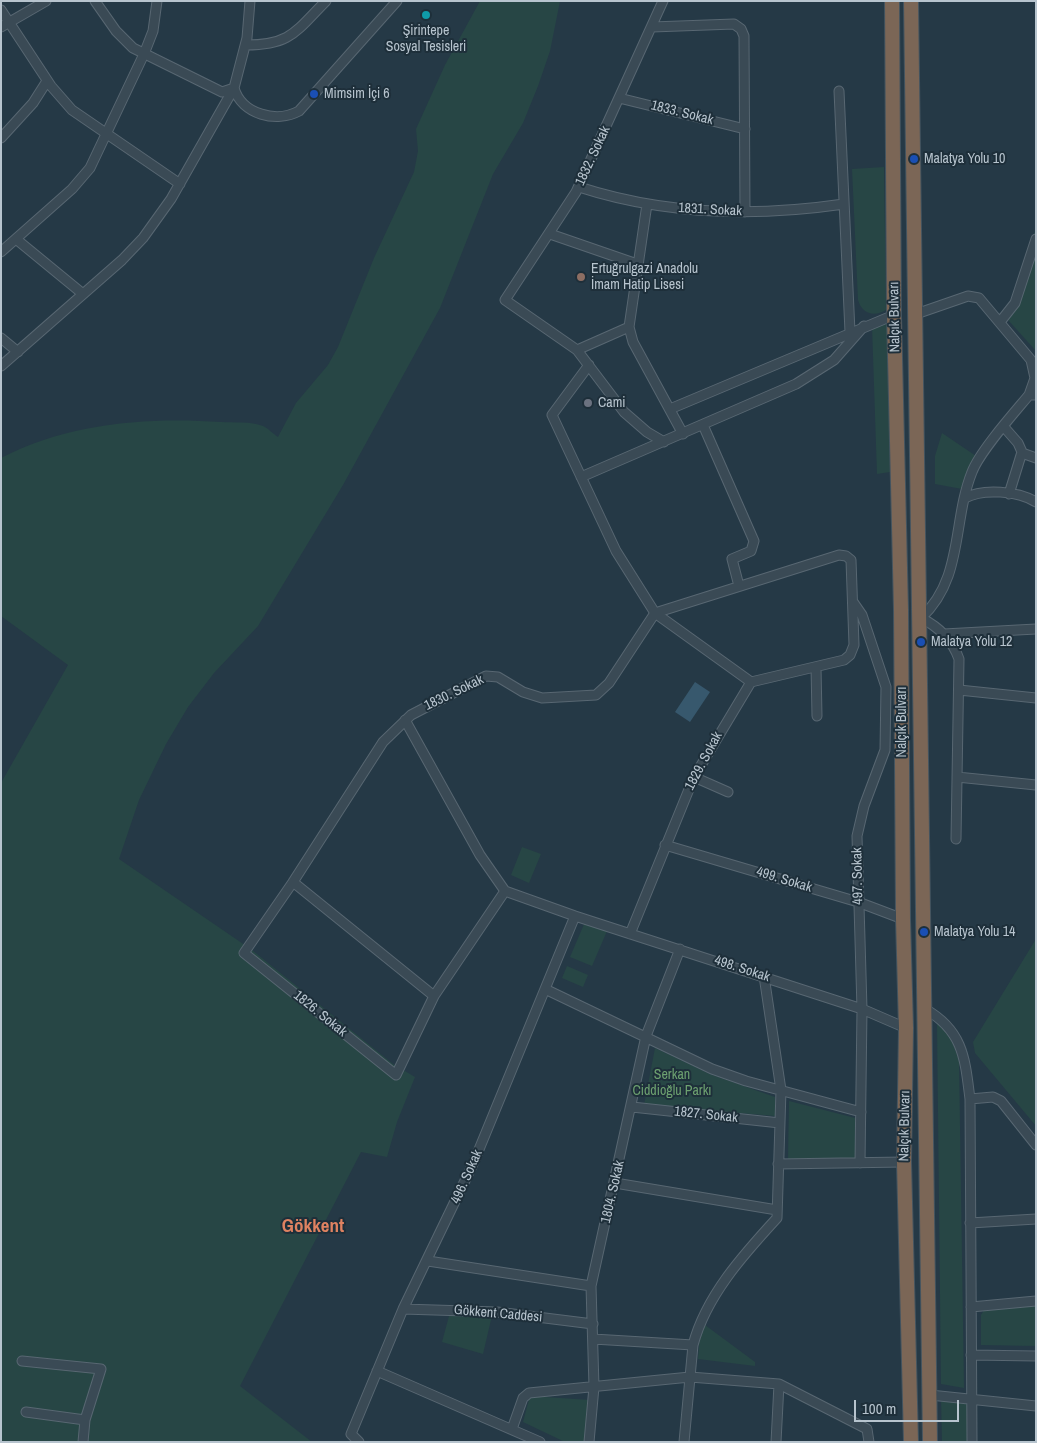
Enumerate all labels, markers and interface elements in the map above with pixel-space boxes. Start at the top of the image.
marker: Şirintepe Sosyal Tesisleri [420,9,432,21]
place label: Şirintepe Sosyal Tesisleri [386,23,466,56]
place label: Mimsim İçi 6 [324,86,390,102]
marker: Mimsim İçi 6 [308,88,320,100]
street label: 1833. Sokak [649,97,715,129]
street label: 1832. Sokak [572,124,614,188]
place label: Malatya Yolu 10 [924,151,1005,167]
marker: Malatya Yolu 10 [908,153,920,165]
street label: 1831. Sokak [678,200,742,220]
place label: Ertuğrulgazi Anadolu İmam Hatip Lisesi [591,261,698,294]
marker: Ertuğrulgazi Anadolu İmam Hatip Lisesi [575,271,587,283]
street label: Nalçık Bulvarı [886,281,904,353]
place label: Cami [598,395,625,411]
marker: Cami [582,397,594,409]
place label: Malatya Yolu 12 [931,634,1012,650]
marker: Malatya Yolu 12 [915,636,927,648]
street label: 1830. Sokak [422,671,486,715]
street label: Nalçık Bulvarı [894,687,910,757]
street label: 1829. Sokak [682,729,726,793]
street label: 497. Sokak [849,847,867,905]
street label: 499. Sokak [754,864,814,896]
place label: Malatya Yolu 14 [934,924,1015,940]
marker: Malatya Yolu 14 [918,926,930,938]
street label: 498. Sokak [712,952,772,986]
street label: 1826. Sokak [290,987,350,1041]
park label: Serkan Ciddioğlu Parkı [632,1067,712,1100]
street label: Nalçık Bulvarı [896,1090,914,1162]
street label: 1827. Sokak [673,1103,739,1127]
street label: 496. Sokak [448,1147,486,1207]
street label: 1804. Sokak [598,1159,628,1225]
district label: Gökkent [282,1216,344,1238]
street label: Gökkent Caddesi [453,1302,543,1326]
scale bar [857,1390,962,1422]
text: 100 m [862,1398,896,1419]

